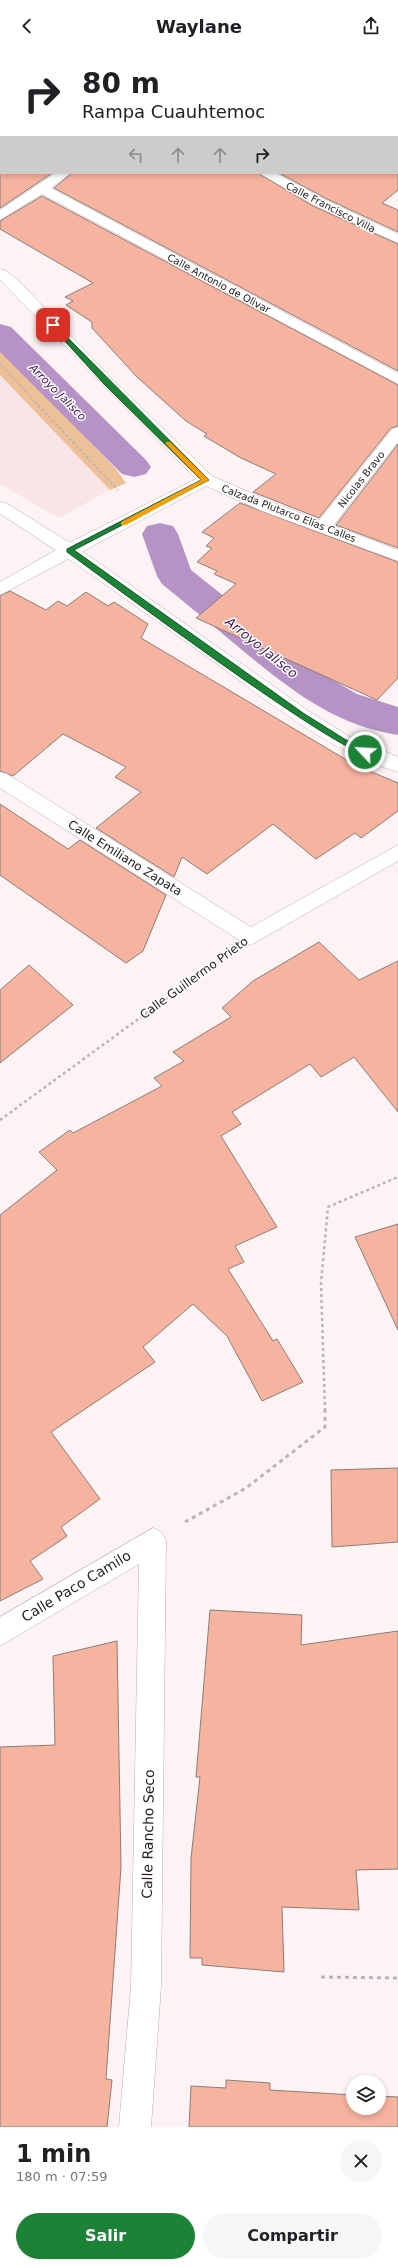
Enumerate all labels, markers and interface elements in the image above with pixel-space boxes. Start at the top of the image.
icon: back [16,15,38,37]
icon: share [360,15,382,37]
text: Waylane [156,16,242,37]
text: 80 m [82,67,160,100]
icon: right [16,68,68,120]
text: Rampa Cuauhtemoc [82,101,265,122]
icon: left [125,144,147,166]
icon: ahead [167,144,189,166]
icon: ahead [209,144,231,166]
icon: right [251,144,273,166]
street label: Calle Francisco Villa [284,180,377,235]
street label: Calle Antonio de Olivar [165,252,273,316]
pin [36,308,70,342]
icon: arrive [42,314,64,336]
water label: Arroyo Jalisco [26,361,89,424]
street label: Nicolas Bravo [336,449,387,510]
street label: Calzada Plutarco Elías Calles [220,483,358,544]
water label: Arroyo Jalisco [222,613,301,681]
position arrow [344,731,386,773]
street label: Calle Emiliano Zapata [65,817,185,899]
street label: Calle Guillermo Prieto [137,934,251,1022]
street label: Calle Paco Camilo [18,1547,134,1625]
street label: Calle Rancho Seco [139,1769,157,1899]
map controls [346,2075,386,2115]
button: layers [346,2075,386,2115]
text: 1 min [16,2140,91,2168]
button: close [340,2140,382,2182]
text: 180 m · 07:59 [16,2169,107,2184]
button: Salir [16,2213,195,2259]
button: Compartir [203,2213,382,2259]

